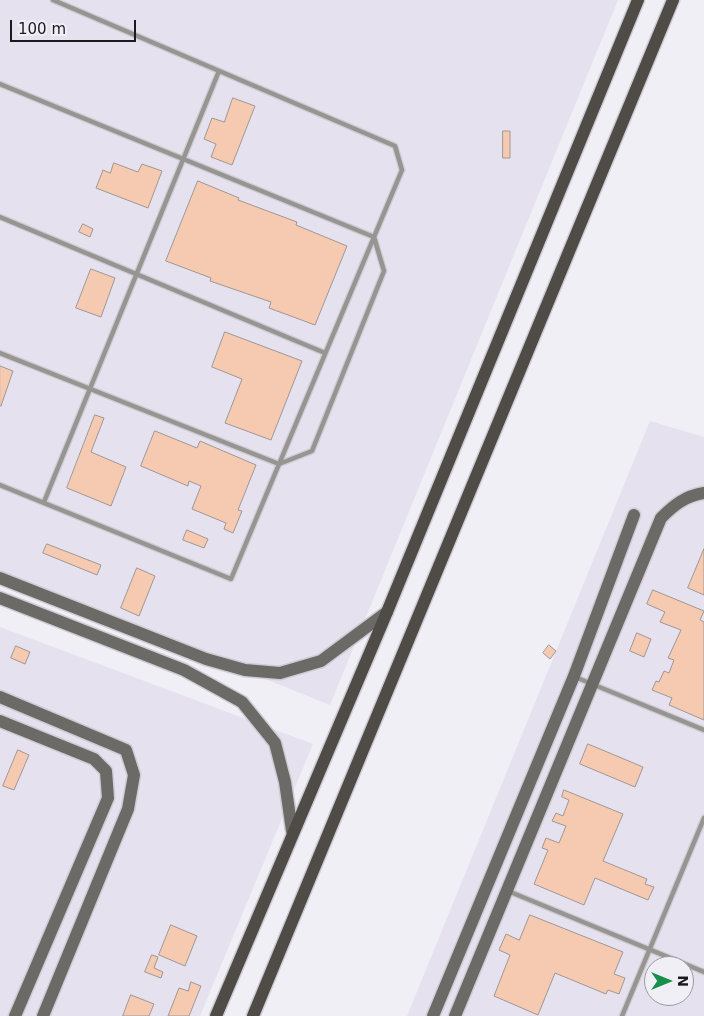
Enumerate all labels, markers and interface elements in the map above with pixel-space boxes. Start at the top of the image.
scale bar [12,10,139,42]
text: 100 m [18,20,66,38]
north arrow [644,956,694,1006]
text: N [675,975,691,987]

